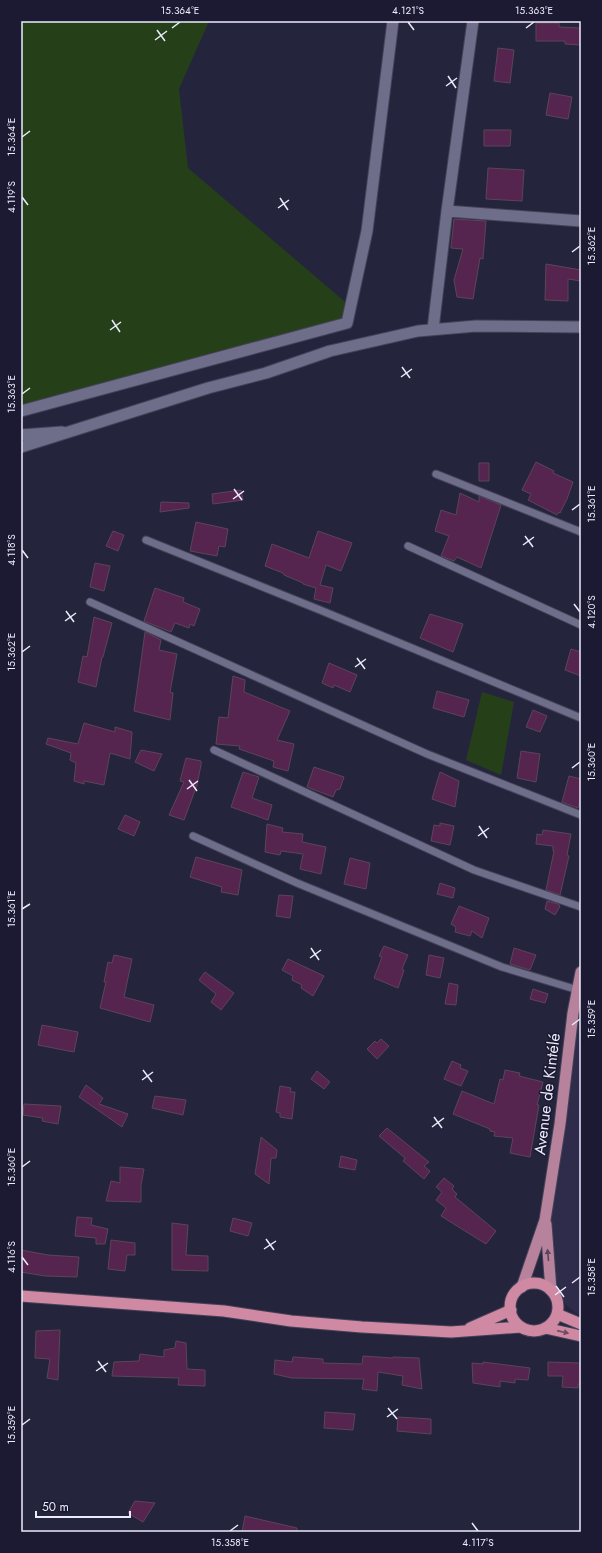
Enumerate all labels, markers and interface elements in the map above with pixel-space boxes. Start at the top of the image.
text: 15.364°E [161,3,199,18]
text: 4.121°S [392,3,424,18]
text: 15.363°E [515,3,553,18]
text: 15.364°E [4,118,19,156]
text: 4.119°S [4,181,19,213]
text: 15.362°E [584,227,599,265]
text: 15.363°E [4,375,19,413]
text: 15.361°E [584,485,599,523]
text: 4.118°S [4,534,19,566]
text: 4.120°S [584,595,599,629]
text: 15.362°E [4,633,19,671]
text: 15.360°E [584,743,599,781]
text: 15.361°E [4,890,19,928]
text: 15.359°E [584,1000,599,1038]
street label: Avenue de Kintélé [528,1032,566,1156]
text: 15.360°E [4,1148,19,1186]
text: 4.116°S [4,1241,19,1273]
one-way arrow [545,1249,552,1261]
text: 15.358°E [584,1258,599,1296]
one-way arrow [557,1330,569,1336]
text: 15.359°E [4,1406,19,1444]
scale bar [36,1493,130,1519]
text: 50 m [42,1498,69,1516]
text: 15.358°E [211,1535,249,1550]
text: 4.117°S [462,1535,494,1550]

